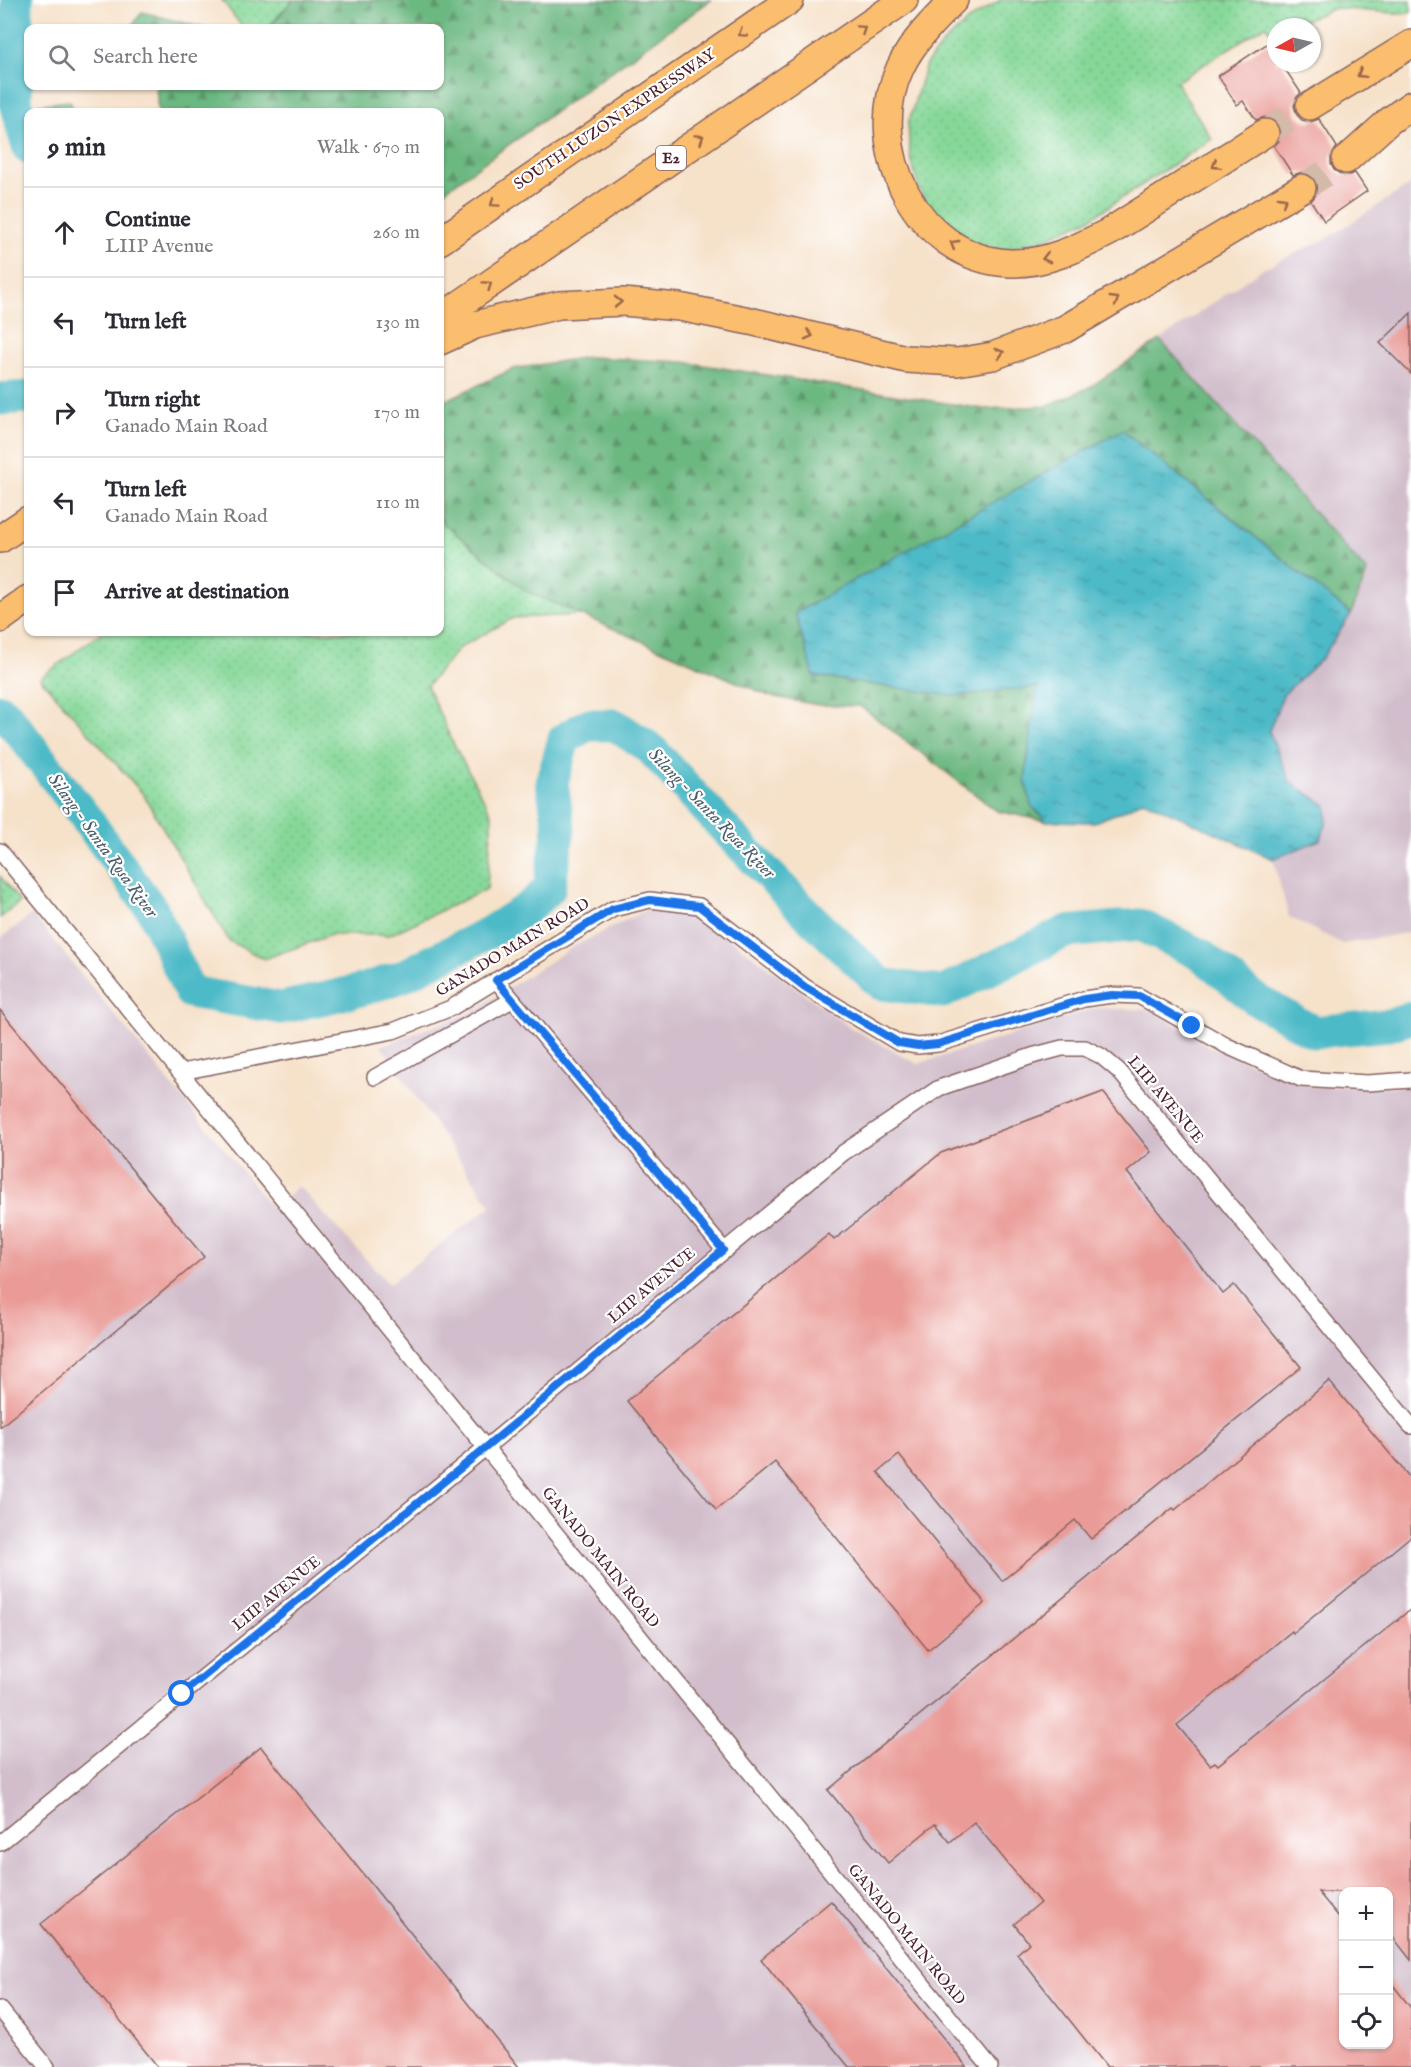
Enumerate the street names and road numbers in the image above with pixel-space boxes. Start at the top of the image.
street label: SOUTH LUZON EXPRESSWAY [510,44,721,195]
road number: E2 [656,146,686,170]
street label: GANADO MAIN ROAD [432,894,594,1002]
street label: LIIP AVENUE [1123,1052,1207,1148]
street label: LIIP AVENUE [604,1244,700,1328]
street label: GANADO MAIN ROAD [537,1483,663,1633]
street label: LIIP AVENUE [229,1552,325,1636]
street label: GANADO MAIN ROAD [843,1860,969,2010]

